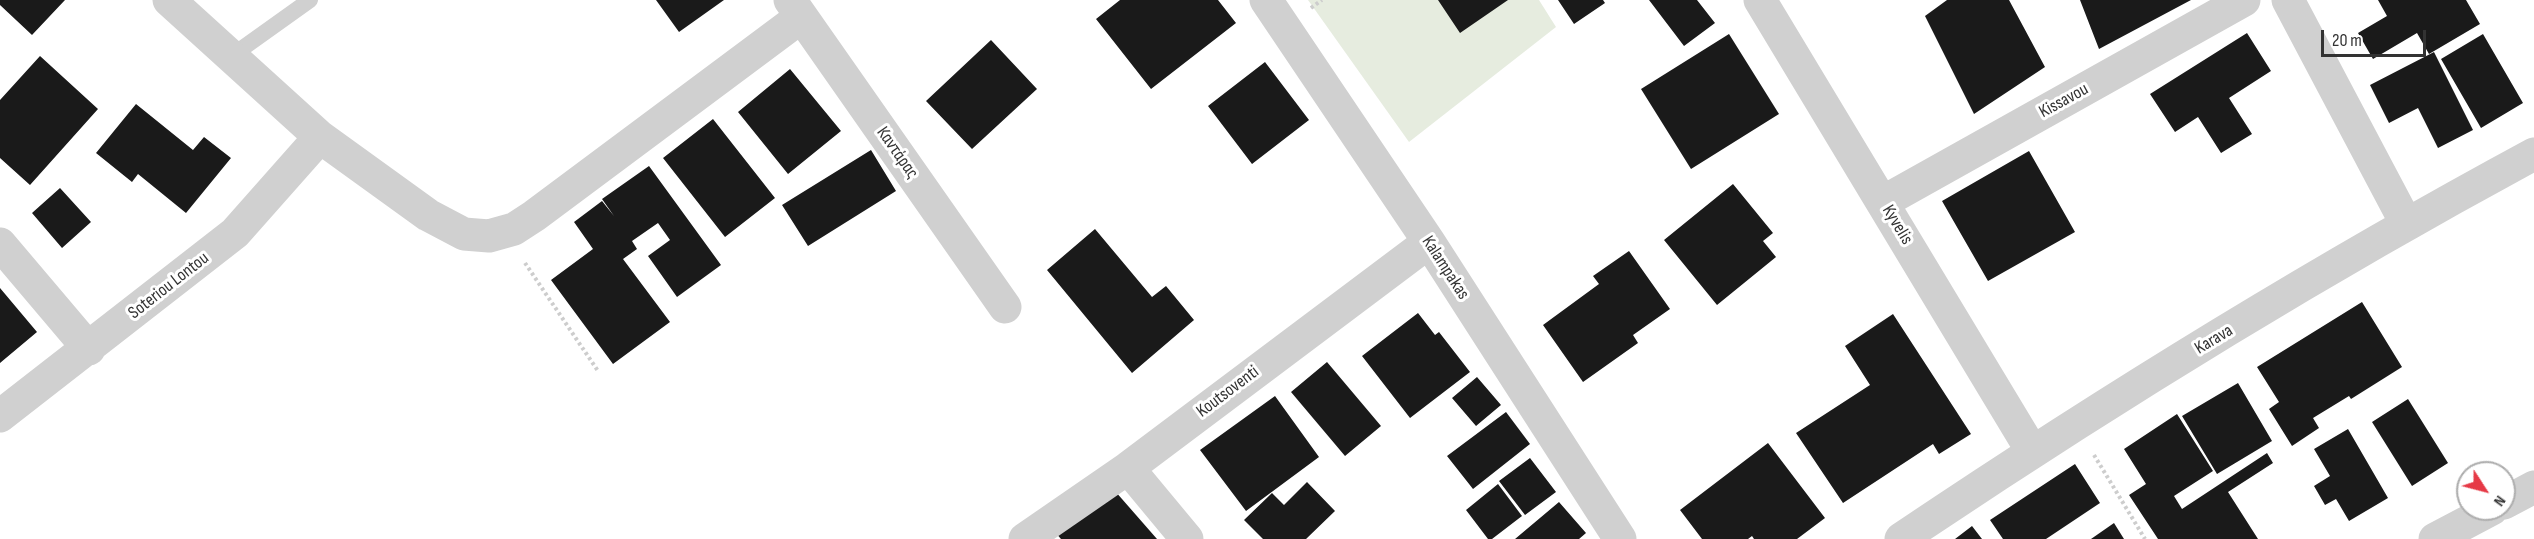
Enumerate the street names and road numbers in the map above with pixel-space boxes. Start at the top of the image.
street label: Kissavou [2036,79,2092,123]
street label: Καντάρας [871,123,923,183]
street label: Kyvelis [1877,201,1917,249]
street label: Kalampakas [1416,232,1474,304]
street label: Soteriou Lontou [124,248,214,324]
street label: Karava [2191,320,2237,360]
street label: Koutsoventi [1192,361,1264,423]

